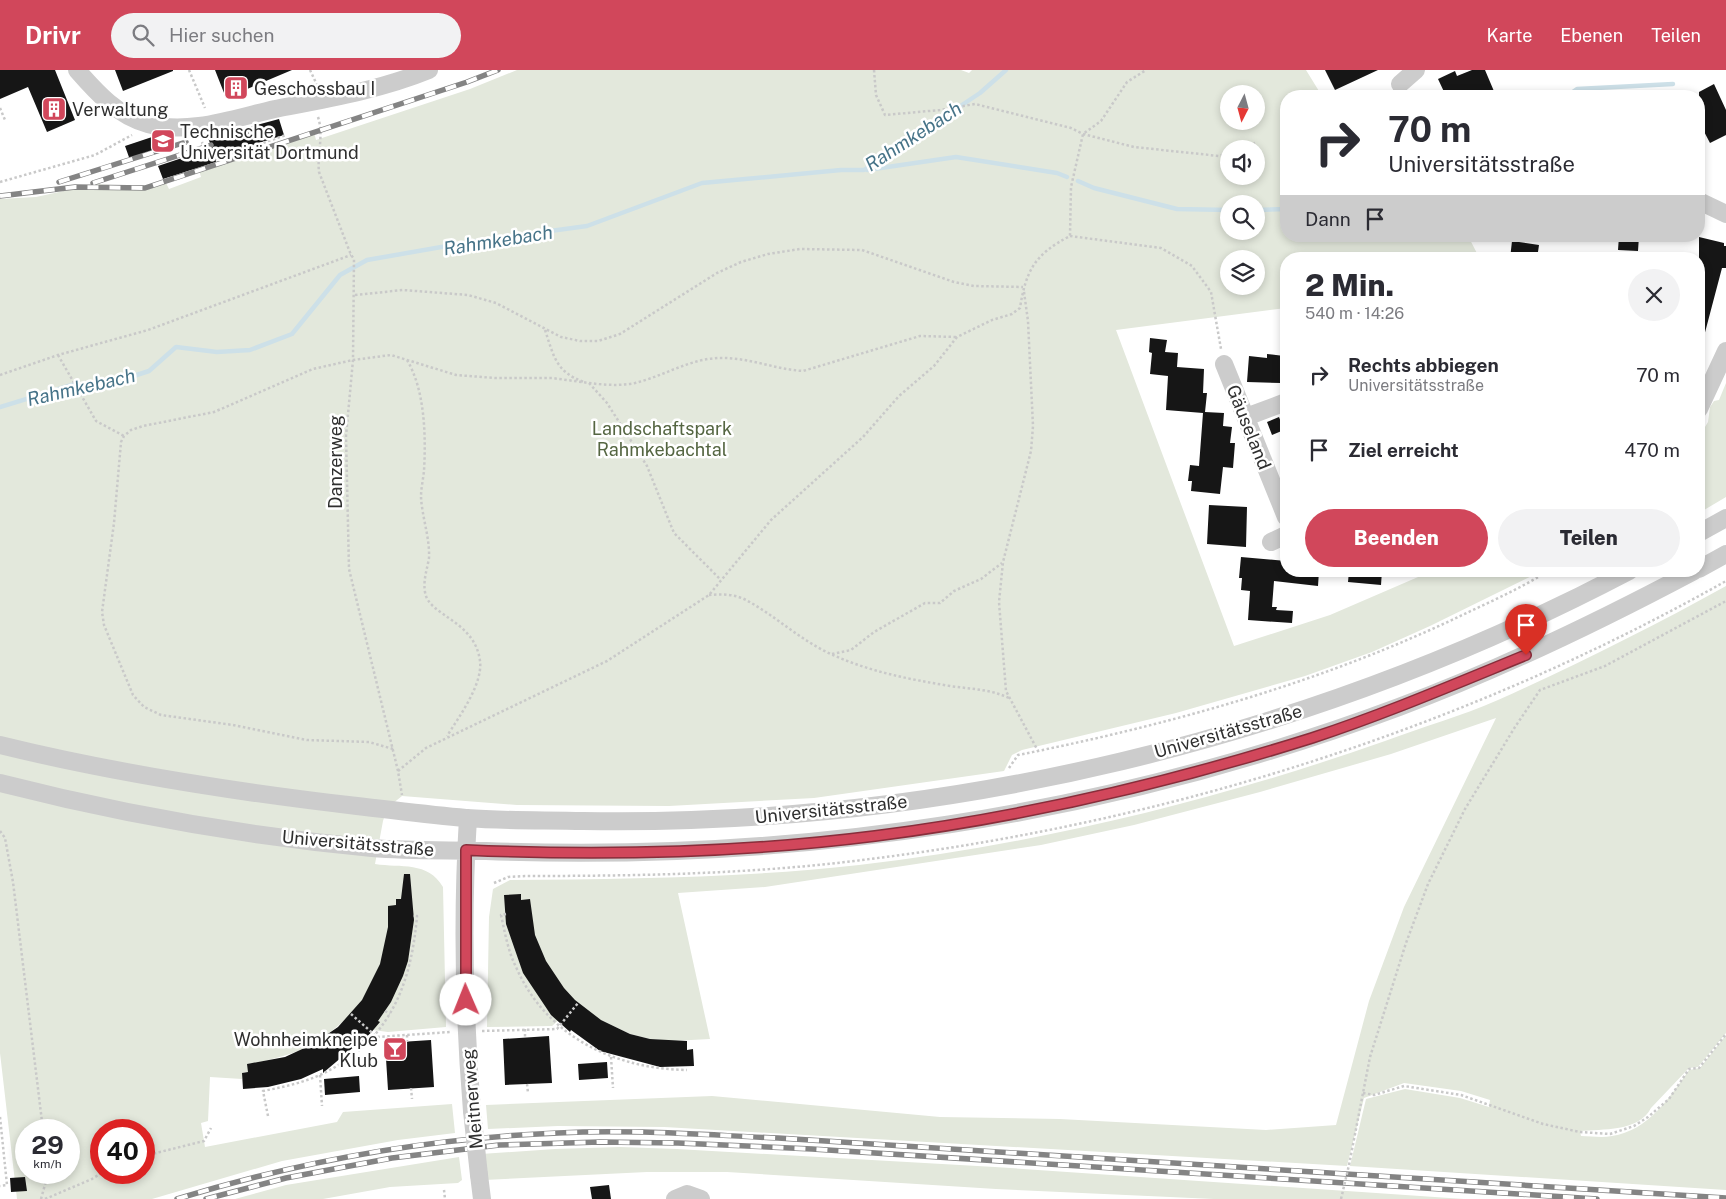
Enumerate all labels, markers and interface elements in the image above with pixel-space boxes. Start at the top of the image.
search box [111,13,461,58]
text: Drivr [25,21,81,49]
icon: search [129,21,157,49]
text: Hier suchen [169,24,275,46]
text: Karte [1487,25,1532,46]
text: Ebenen [1560,25,1623,46]
text: Teilen [1651,25,1701,46]
building icon: Geschossbau I [223,75,249,101]
place label: Geschossbau I [254,78,375,99]
north arrow [1220,85,1265,130]
map controls [1220,85,1265,295]
building icon: Verwaltung [41,96,67,122]
water label: Rahmkebach [861,97,965,175]
place label: Verwaltung [72,99,168,120]
text: 70 m [1388,109,1471,150]
icon: right [1305,110,1370,175]
place label: Technische Universität Dortmund [180,121,359,163]
school or university icon: Technische Universität Dortmund [150,128,176,154]
button: sound [1220,140,1265,185]
text: Universitätsstraße [1388,151,1575,177]
button: search [1220,195,1265,240]
icon: arrive [1361,205,1389,233]
text: Dann [1305,208,1351,230]
water label: Rahmkebach [442,220,554,260]
button: layers [1220,250,1265,295]
text: 2 Min. [1305,267,1394,303]
button: close [1628,269,1680,321]
text: 540 m · 14:26 [1305,304,1404,323]
text: Rechts abbiegen [1348,354,1499,376]
icon: right [1305,361,1333,389]
water label: Rahmkebach [25,364,137,410]
text: 70 m [1636,364,1680,386]
text: Universitätsstraße [1348,376,1484,395]
street label: Gäuseland [1223,382,1275,472]
street label: Danzerweg [325,415,346,509]
park label: Landschaftspark Rahmkebachtal [592,418,732,460]
icon: arrive [1305,436,1333,464]
text: Ziel erreicht [1348,439,1459,461]
text: 470 m [1624,439,1680,461]
button: Beenden [1305,509,1488,567]
button: Teilen [1498,509,1680,567]
pin [1505,604,1547,655]
icon: arrive [1512,611,1540,639]
street label: Universitätsstraße [1152,700,1304,762]
street label: Universitätsstraße [754,791,908,827]
street label: Universitätsstraße [281,826,435,860]
position arrow [439,973,491,1025]
place label: Wohnheimkneipe Klub [234,1029,378,1071]
bar icon: Wohnheimkneipe Klub [382,1036,408,1062]
street label: Meitnerweg [457,1048,487,1150]
speed limit sign: 40 [90,1119,155,1184]
text: 29 [31,1130,64,1160]
text: km/h [33,1157,62,1171]

